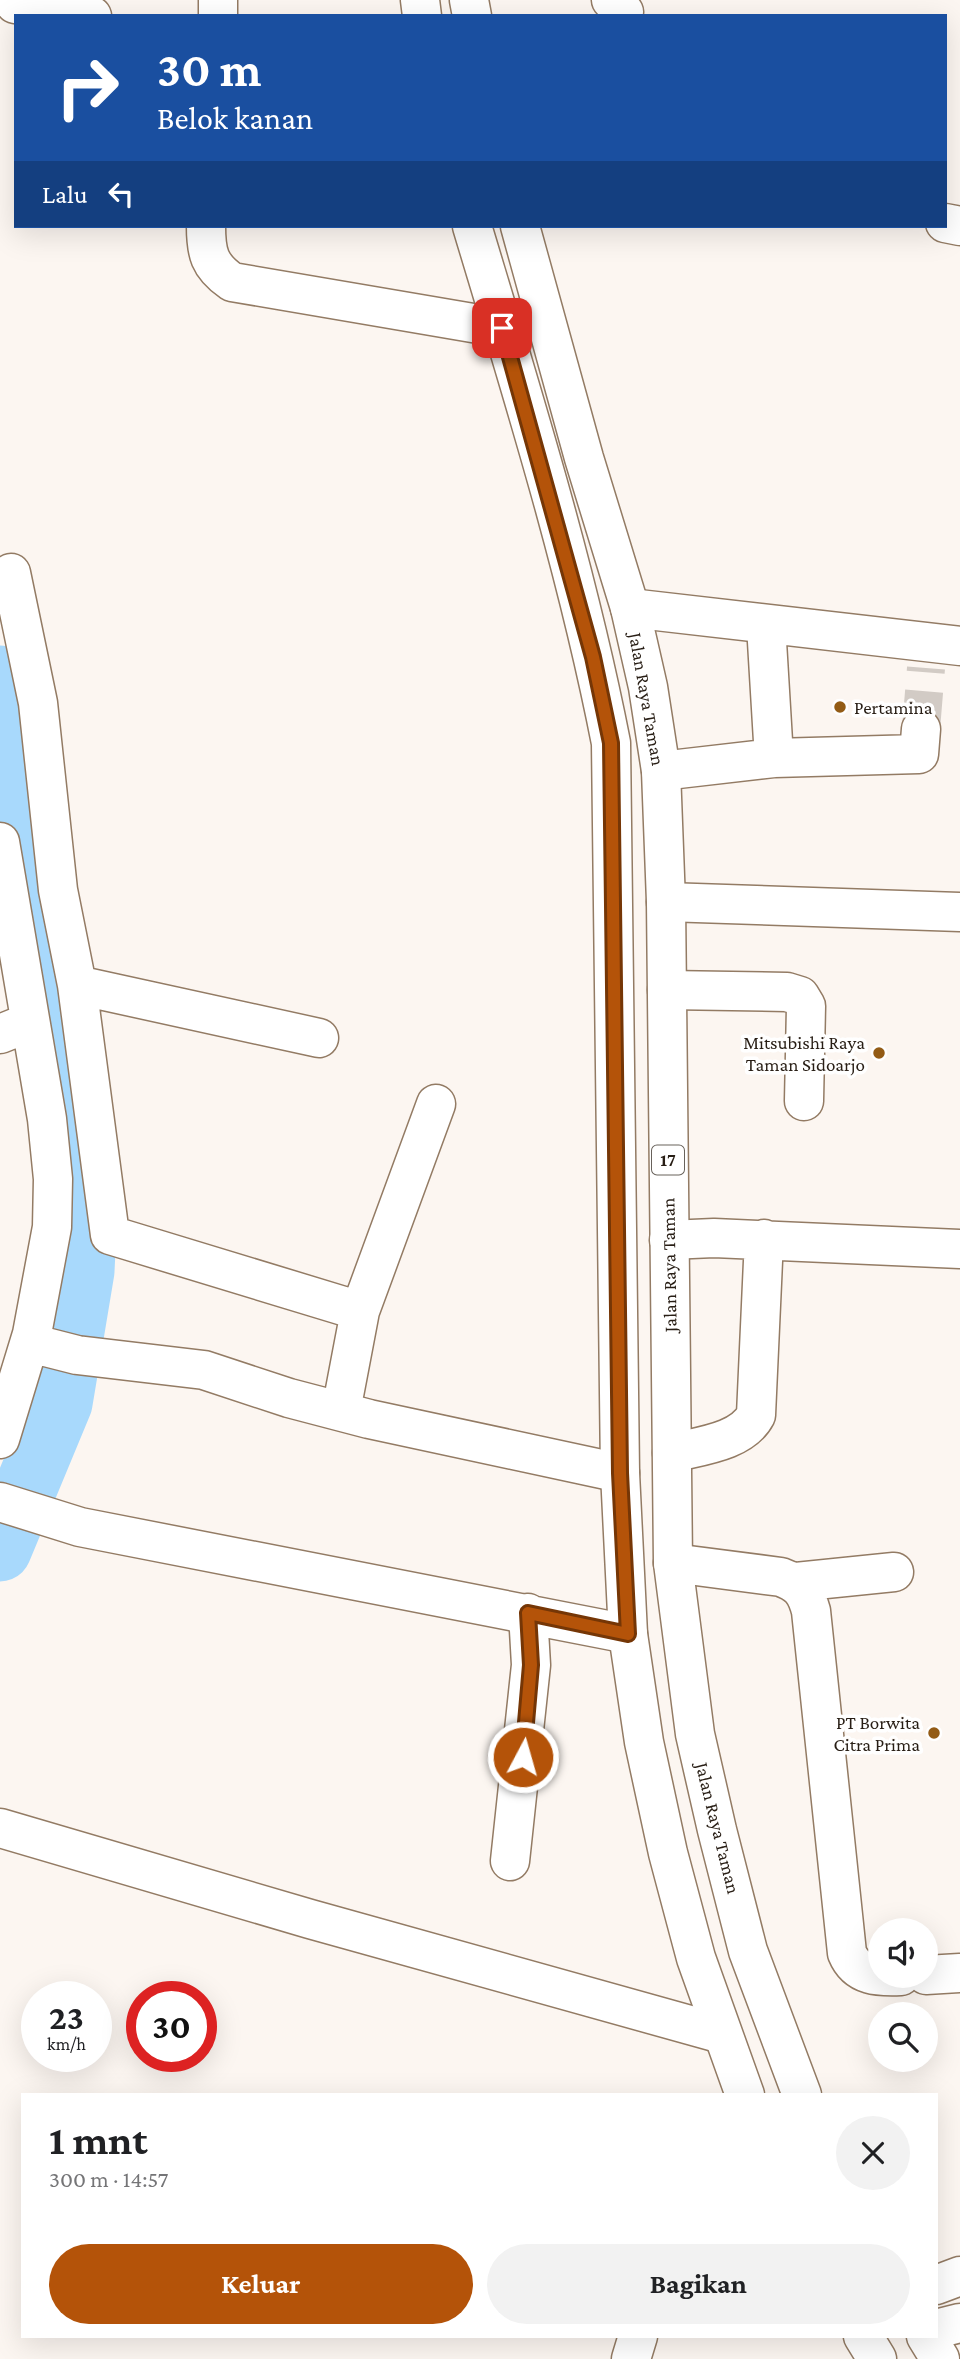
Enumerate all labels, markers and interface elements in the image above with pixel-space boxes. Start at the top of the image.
icon: right [42,42,133,133]
text: 30 m [157,42,262,97]
text: Belok kanan [157,100,313,136]
icon: left [102,175,140,213]
text: Lalu [42,180,88,209]
pin [472,298,532,358]
icon: arrive [483,309,521,347]
street label: Jalan Raya Taman [625,629,669,767]
place label: Pertamina [854,697,933,718]
marker: Pertamina [832,699,848,715]
place label: Mitsubishi Raya Taman Sidoarjo [743,1032,865,1076]
marker: Mitsubishi Raya Taman Sidoarjo [871,1045,887,1061]
road number: 17 [652,1146,684,1175]
street label: Jalan Raya Taman [657,1197,681,1335]
place label: PT Borwita Citra Prima [833,1712,920,1755]
position arrow [486,1720,560,1794]
marker: PT Borwita Citra Prima [926,1725,942,1741]
street label: Jalan Raya Taman [691,1758,744,1896]
map controls [868,1918,938,2072]
button: sound [868,1918,938,1988]
speed limit sign: 30 [126,1981,217,2072]
text: 23 [49,1998,84,2037]
button: search [868,2002,938,2072]
text: km/h [47,2034,86,2054]
text: 1 mnt [49,2116,148,2163]
button: close [836,2116,910,2190]
text: 300 m · 14:57 [49,2166,168,2192]
button: Keluar [49,2244,473,2324]
button: Bagikan [487,2244,910,2324]

